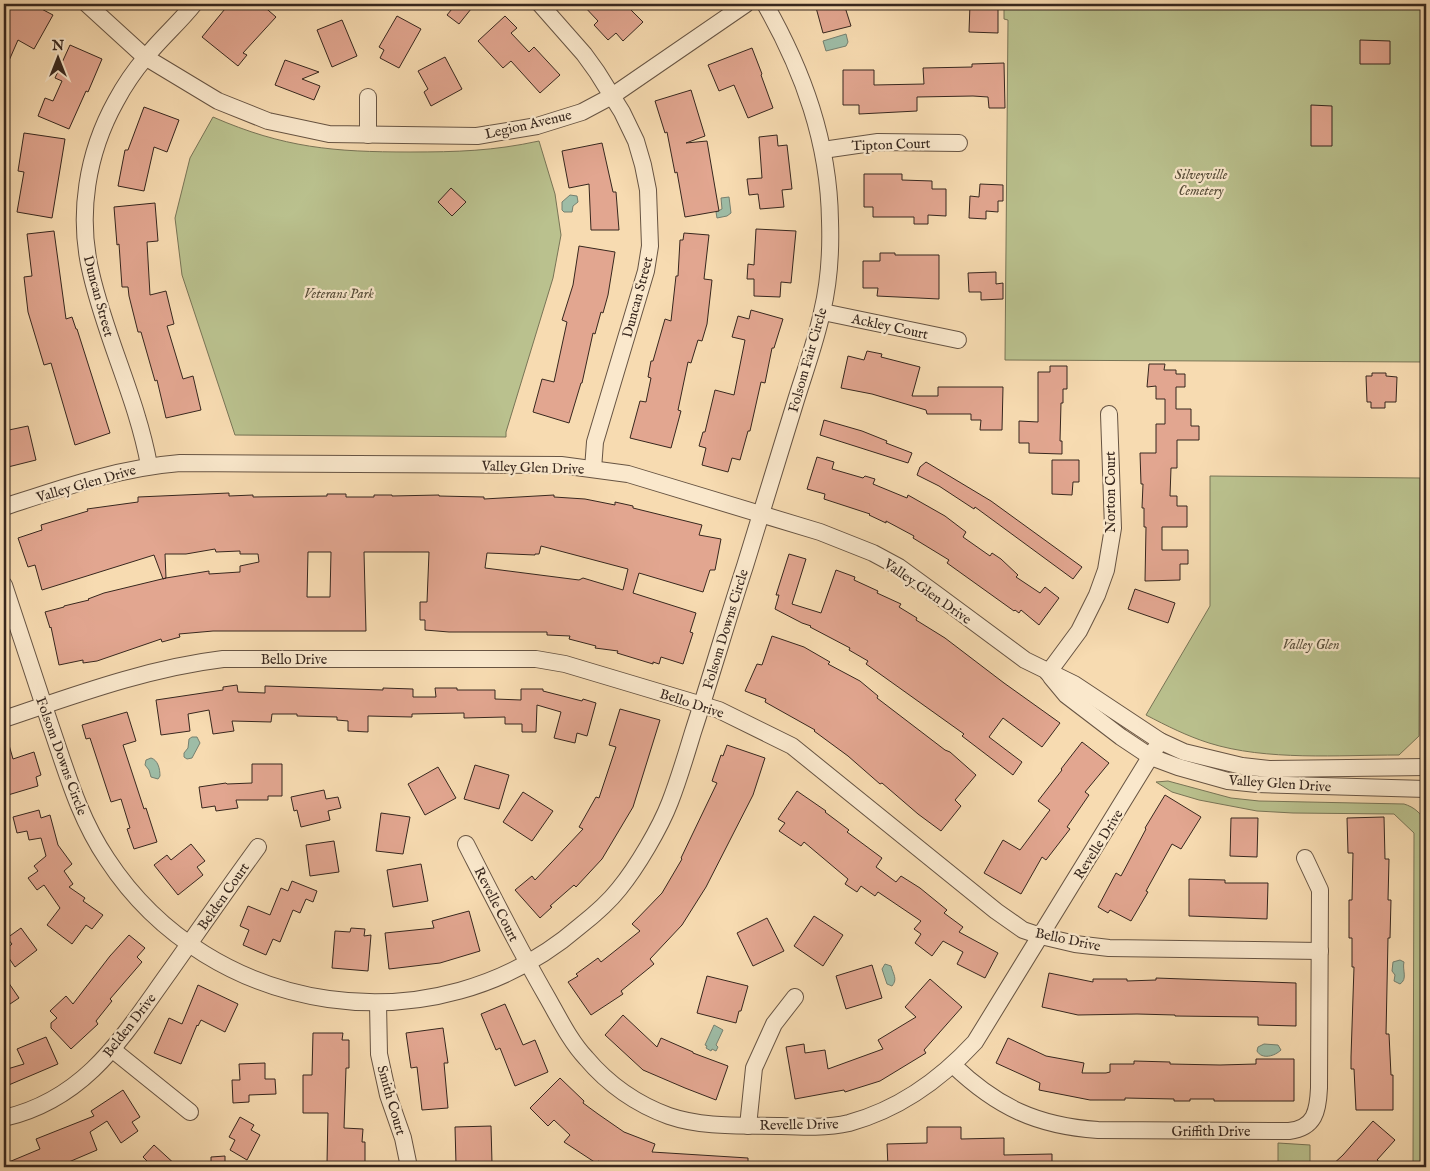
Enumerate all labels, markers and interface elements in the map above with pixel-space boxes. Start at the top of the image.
north arrow [32,32,82,82]
text: N [51,37,64,55]
street label: Legion Avenue [483,106,574,144]
street label: Tipton Court [851,135,931,155]
park label: Silveyville Cemetery [1175,166,1228,200]
street label: Duncan Street [79,254,118,339]
street label: Duncan Street [618,255,657,340]
park label: Veterans Park [304,285,374,303]
street label: Folsom Fair Circle [784,305,832,415]
street label: Ackley Court [849,310,930,344]
street label: Norton Court [1102,451,1120,533]
street label: Valley Glen Drive [480,457,585,479]
street label: Valley Glen Drive [33,461,139,507]
street label: Valley Glen Drive [879,554,975,629]
street label: Folsom Downs Circle [699,566,753,692]
park label: Valley Glen [1282,636,1340,654]
street label: Bello Drive [261,651,328,669]
street label: Bello Drive [657,685,727,723]
street label: Folsom Downs Circle [31,695,91,819]
street label: Valley Glen Drive [1227,771,1332,797]
street label: Revelle Drive [1070,806,1128,883]
street label: Belden Court [194,859,254,934]
street label: Revelle Court [470,864,523,945]
street label: Bello Drive [1033,924,1103,956]
street label: Belden Drive [99,989,161,1061]
street label: Smith Court [373,1063,410,1137]
street label: Revelle Drive [759,1115,839,1135]
street label: Griffith Drive [1172,1123,1251,1141]

